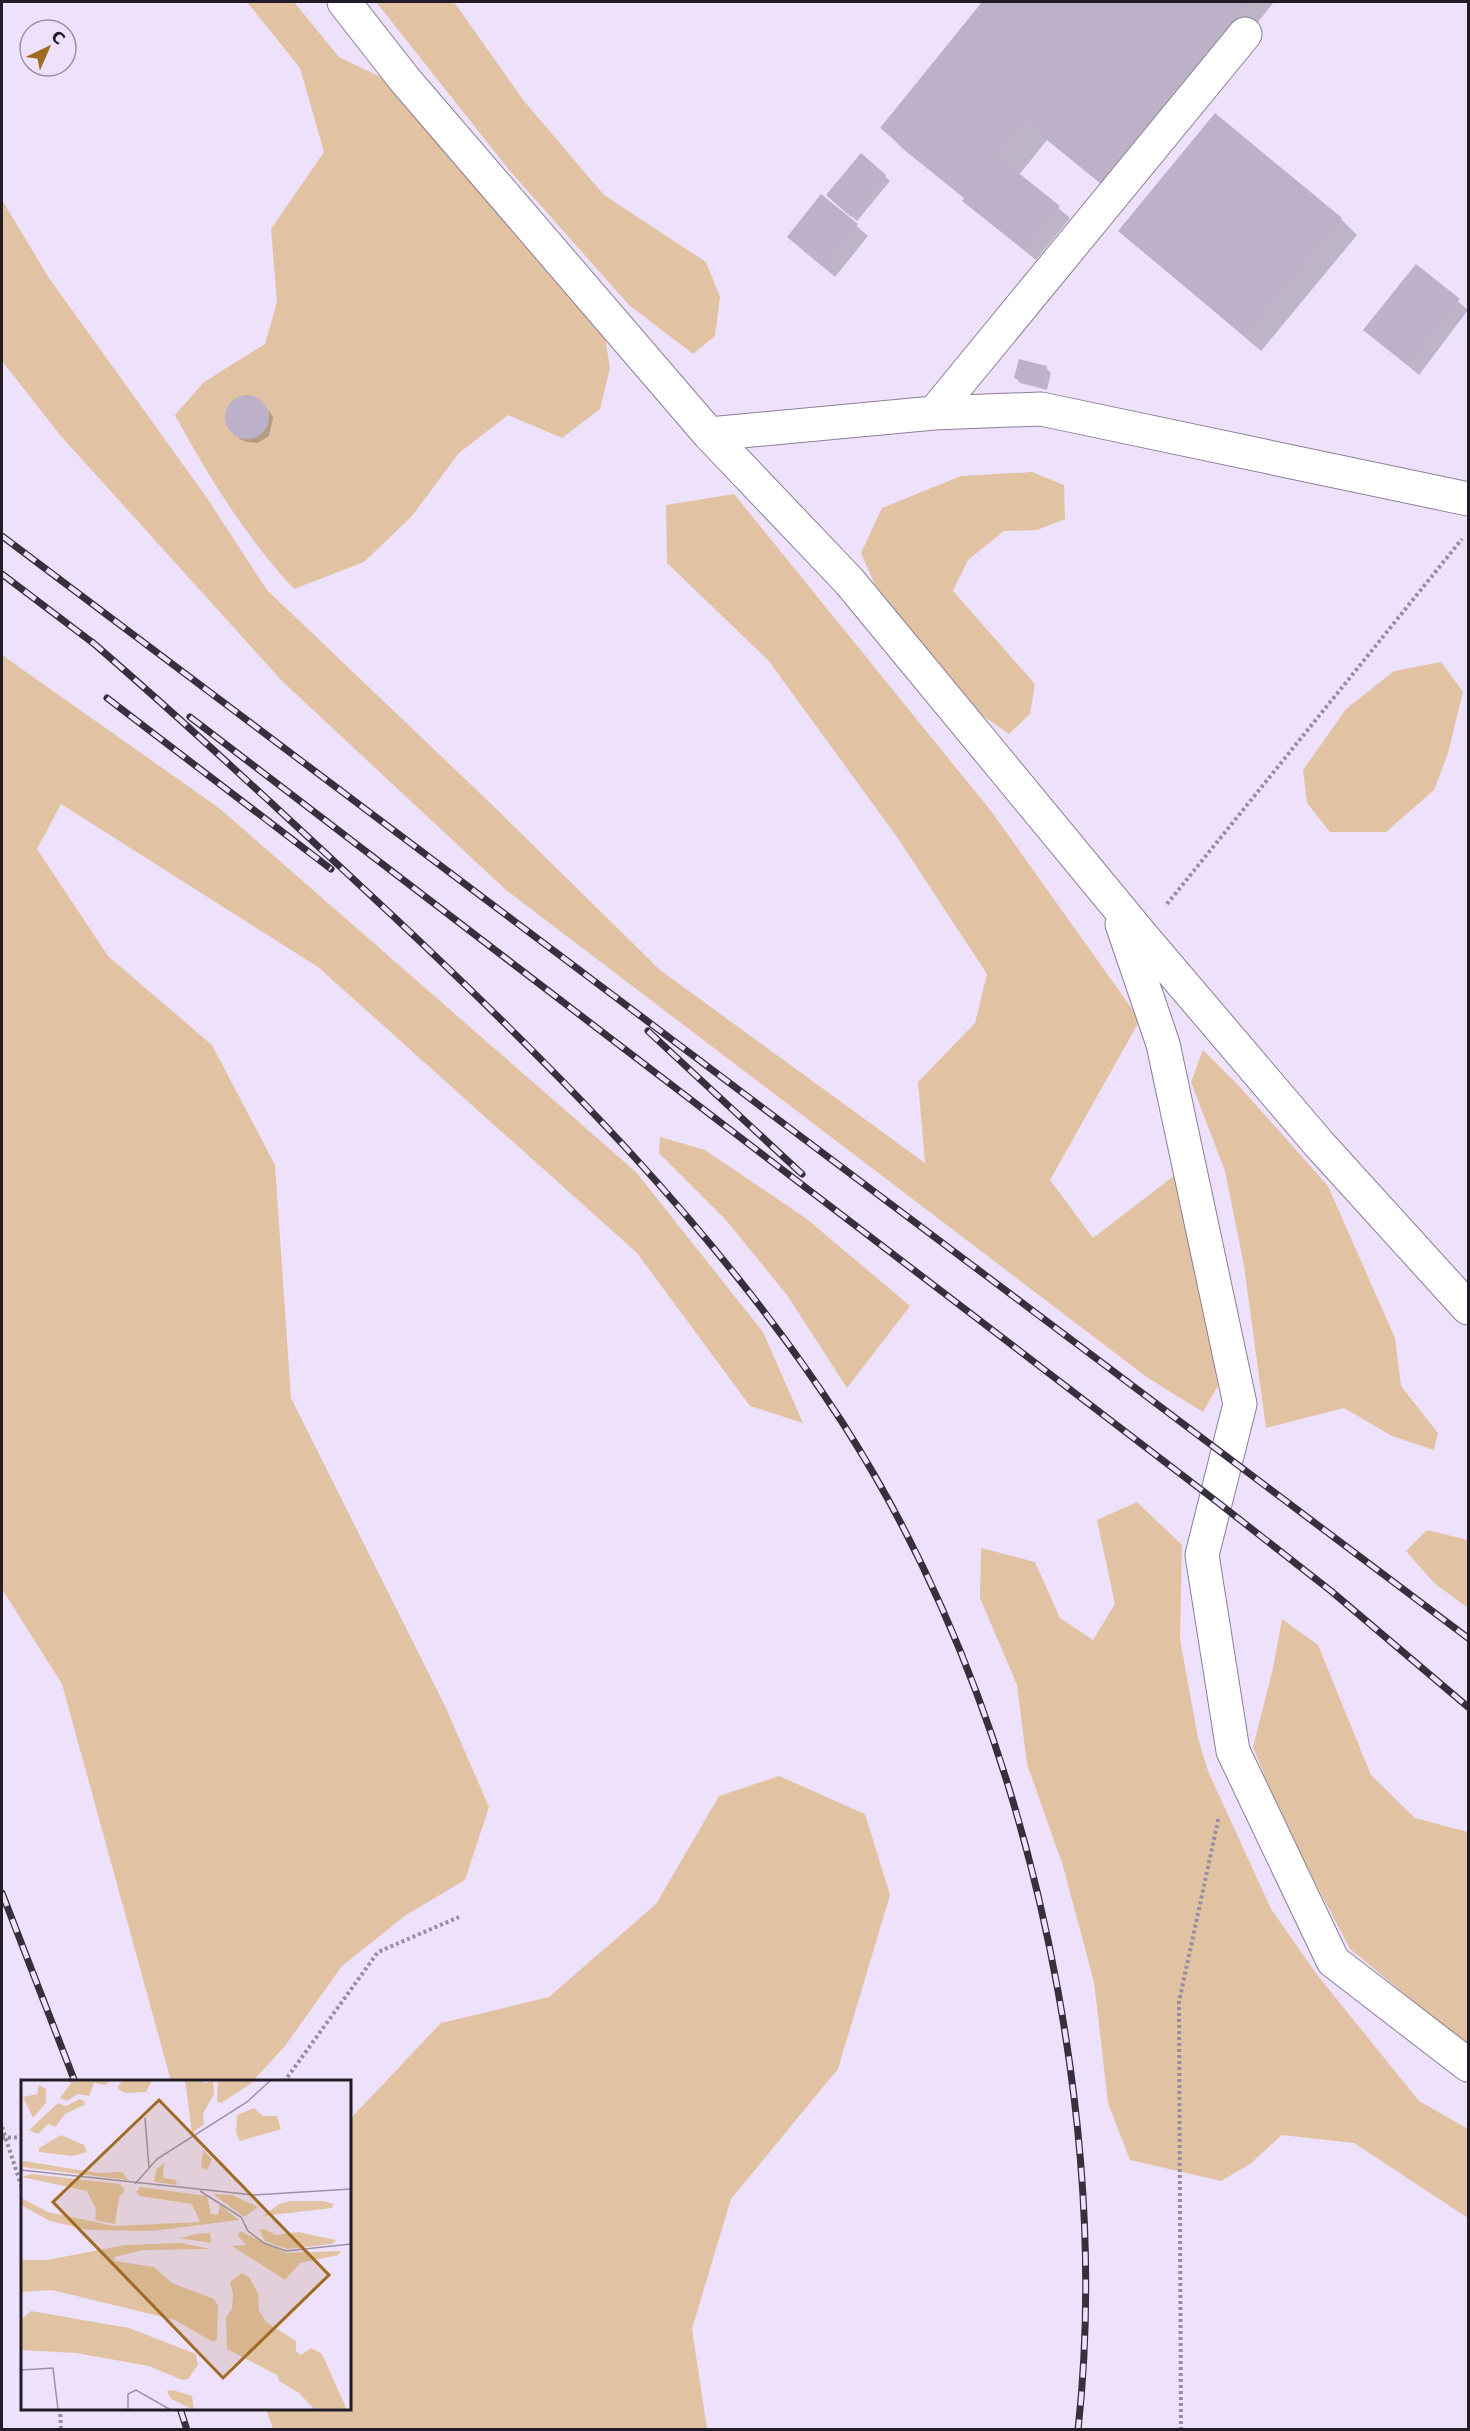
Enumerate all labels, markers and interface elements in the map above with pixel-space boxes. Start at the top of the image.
north arrow [18,18,78,78]
text: С [47,27,69,48]
inset map [21,2080,351,2410]

